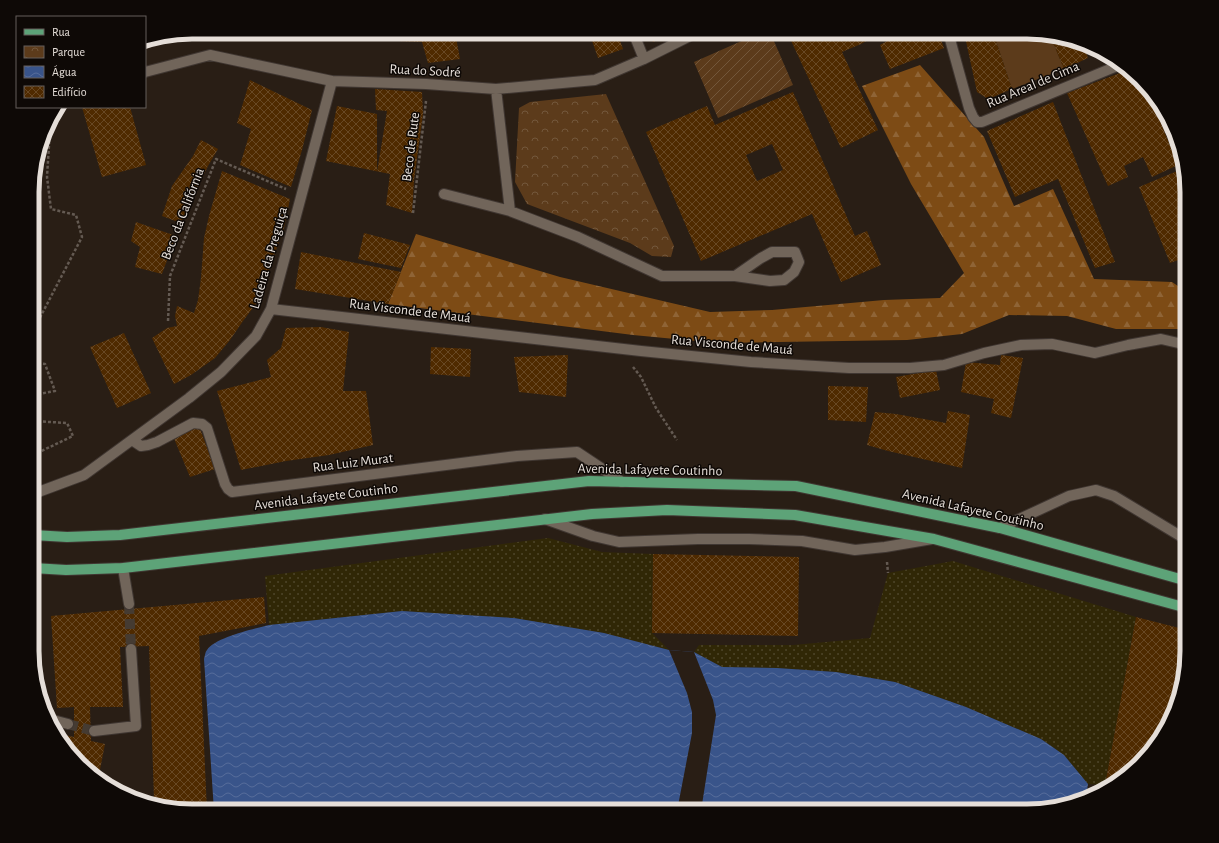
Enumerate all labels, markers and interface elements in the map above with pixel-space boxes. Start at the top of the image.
legend [16,16,146,108]
text: Rua [52,26,71,38]
text: Parque [52,46,85,58]
street label: Rua Areal de Cima [985,59,1082,111]
street label: Rua do Sodré [389,62,461,80]
text: Água [52,65,77,78]
text: Edifício [52,86,87,98]
street label: Beco de Rute [400,112,422,182]
street label: Beco da Califórnia [159,166,207,262]
street label: Ladeira da Preguiça [248,205,290,311]
street label: Rua Visconde de Mauá [348,297,472,325]
street label: Rua Visconde de Mauá [671,333,794,357]
street label: Rua Luiz Murat [312,451,395,475]
street label: Avenida Lafayete Coutinho [578,462,723,478]
street label: Avenida Lafayete Coutinho [253,481,399,513]
street label: Avenida Lafayete Coutinho [901,487,1045,533]

